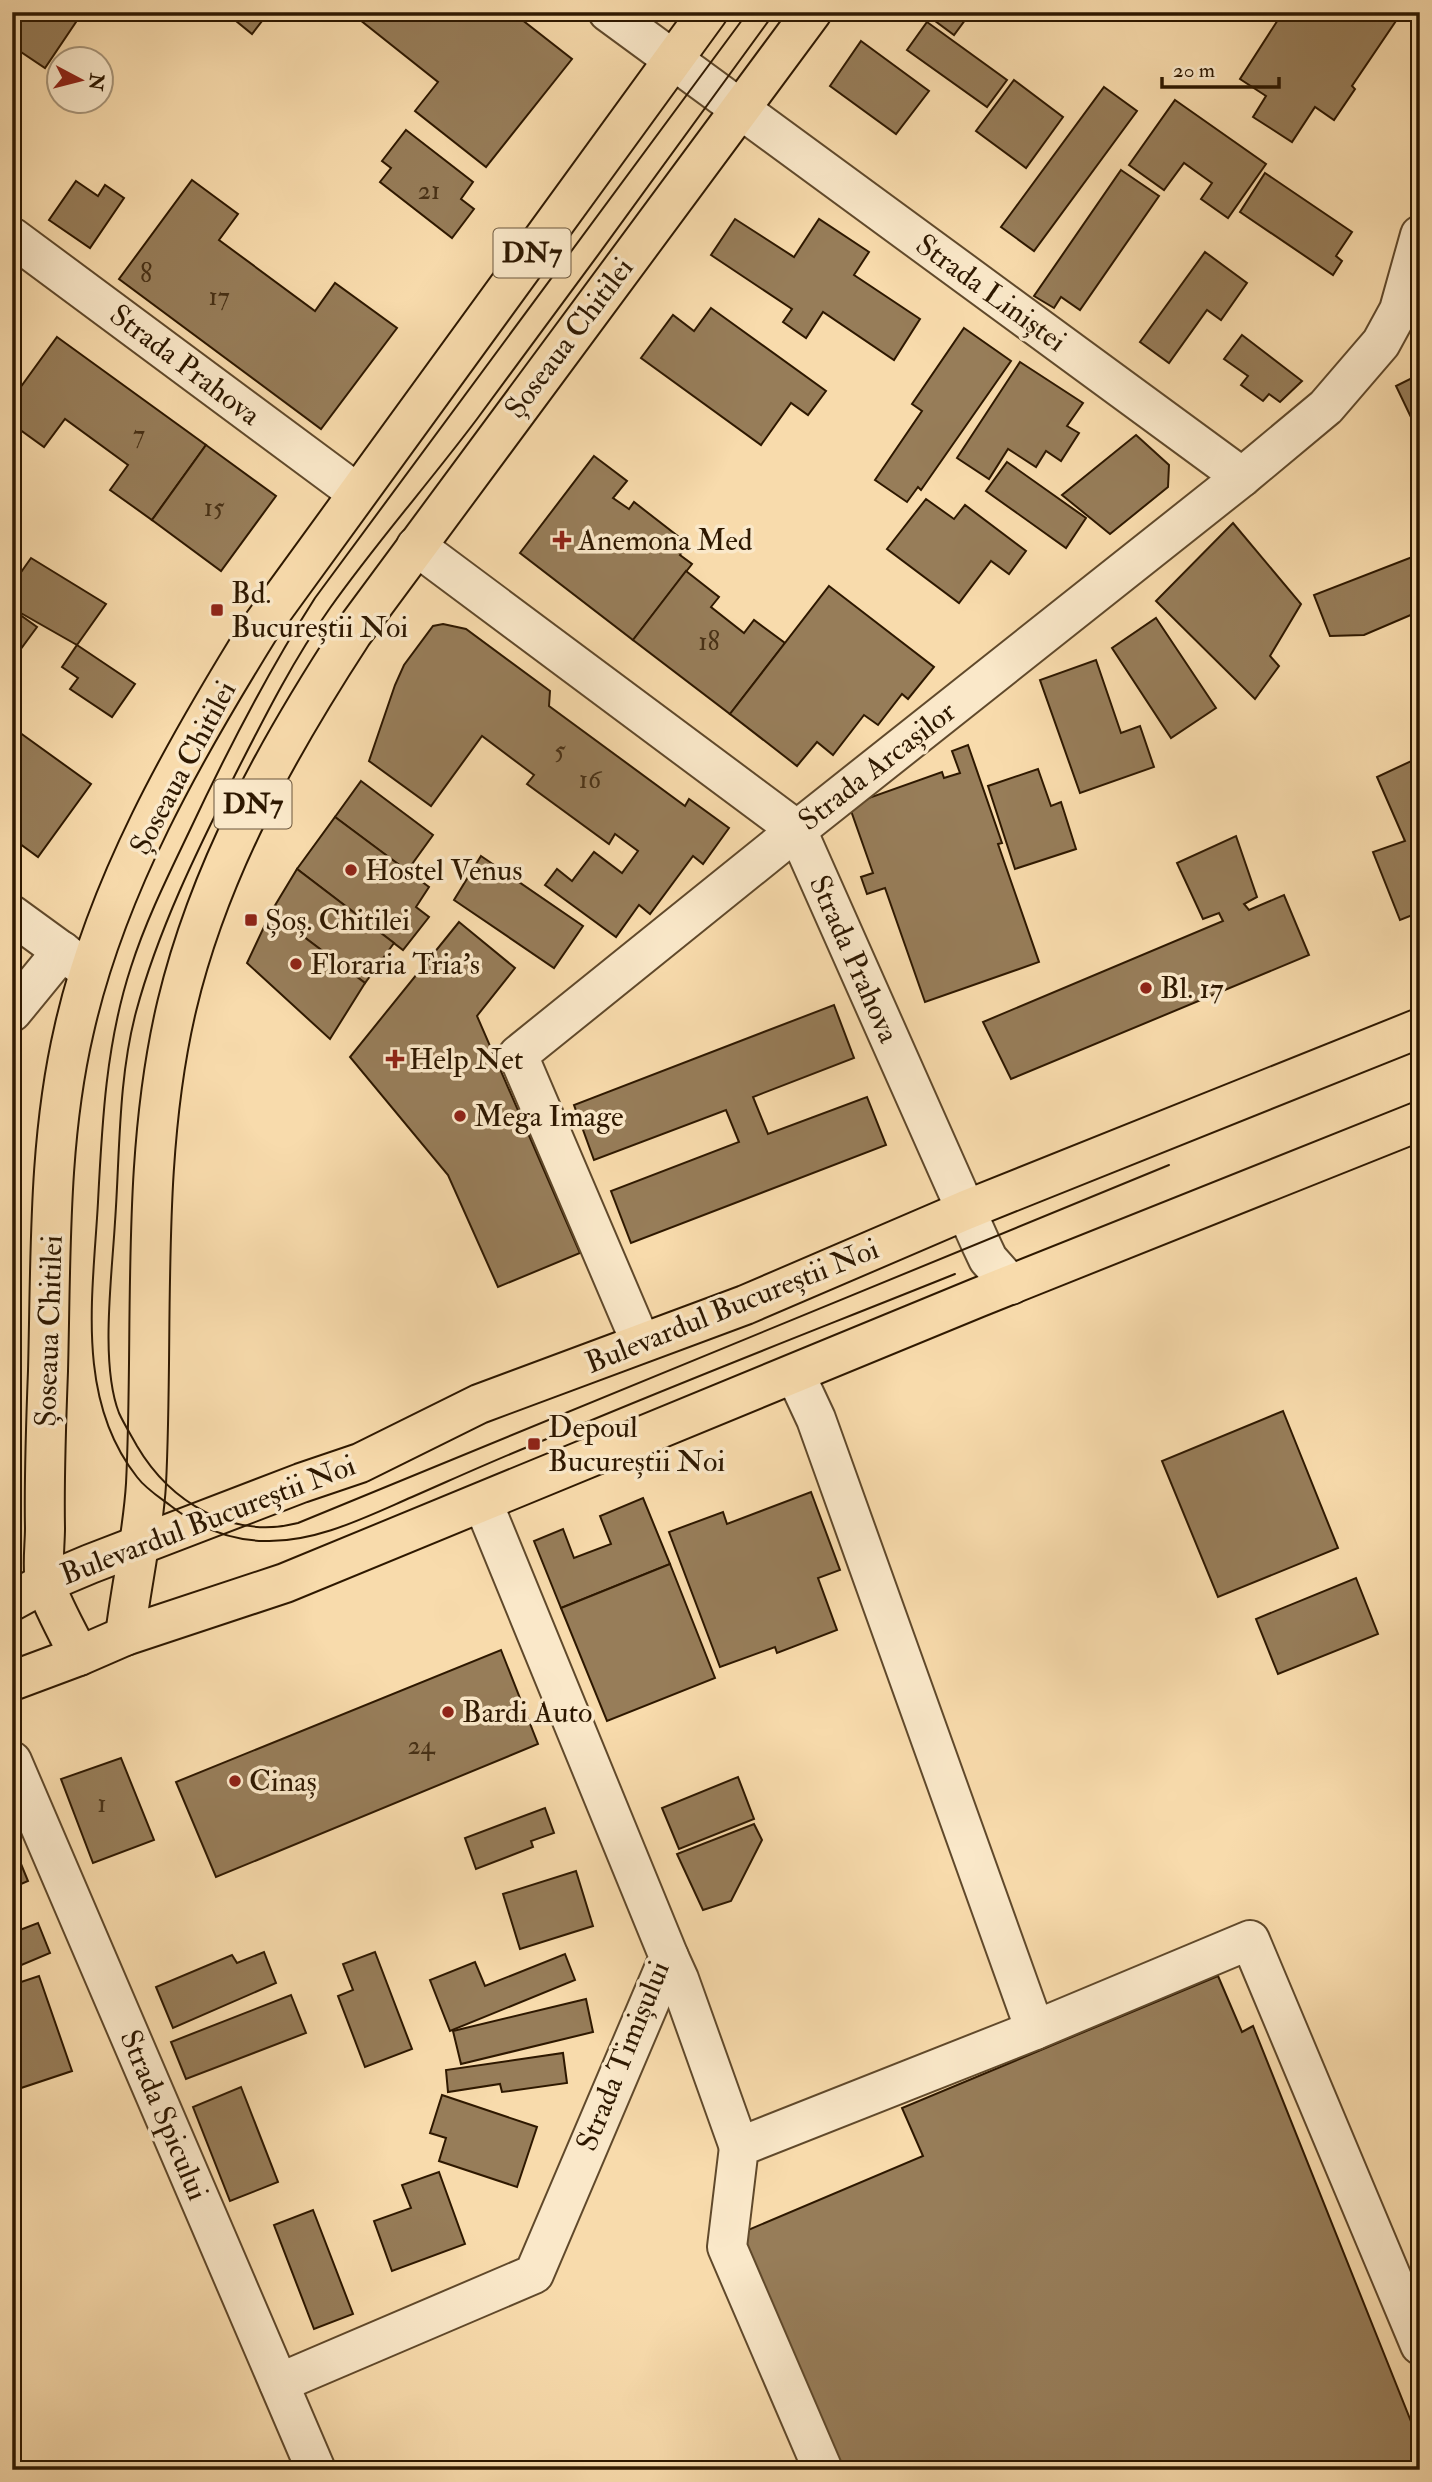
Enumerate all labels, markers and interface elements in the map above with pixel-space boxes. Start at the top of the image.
north arrow [46,46,116,116]
scale bar [1162,46,1280,90]
text: 20 m [1173,57,1215,84]
text: N [83,71,109,93]
house number: 21 [418,175,440,207]
street label: Strada Liniștei [909,226,1073,360]
road number: DN7 [494,229,570,278]
street label: Șoseaua Chitilei [497,250,641,426]
house number: 8 [140,258,152,290]
house number: 17 [208,281,230,313]
street label: Strada Prahova [102,296,268,434]
house number: 7 [133,419,145,451]
house number: 15 [204,492,225,524]
place label: Anemona Med [577,522,753,559]
marker: Anemona Med [552,530,572,550]
place label: Bd. Bucureștii Noi [231,575,408,646]
marker: Bd. Bucureștii Noi [209,602,225,618]
house number: 18 [698,626,720,658]
street label: Șoseaua Chitilei [122,675,244,861]
street label: Strada Arcașilor [791,693,963,839]
house number: 5 [554,735,566,767]
house number: 16 [579,764,603,796]
road number: DN7 [215,780,292,828]
place label: Hostel Venus [365,852,523,889]
marker: Hostel Venus [343,862,359,878]
street label: Strada Prahova [801,870,908,1049]
place label: Șoș. Chitilei [265,902,410,939]
marker: Șoș. Chitilei [243,912,259,928]
place label: Floraria Tria's [310,946,480,983]
marker: Floraria Tria's [288,956,304,972]
place label: Bl. 17 [1160,970,1224,1007]
marker: Bl. 17 [1138,980,1154,996]
place label: Help Net [409,1041,524,1078]
marker: Help Net [387,1051,403,1067]
place label: Mega Image [474,1098,624,1135]
marker: Mega Image [452,1108,468,1124]
street label: Bulevardul Bucureștii Noi [580,1230,884,1382]
street label: Șoseaua Chitilei [27,1235,71,1427]
place label: Depoul Bucureștii Noi [548,1409,725,1480]
marker: Depoul Bucureștii Noi [526,1436,542,1452]
street label: Bulevardul Bucureștii Noi [55,1447,361,1593]
place label: Bardi Auto [462,1694,592,1731]
marker: Bardi Auto [440,1704,456,1720]
house number: 24 [407,1730,436,1762]
place label: Cinaș [249,1763,317,1800]
marker: Cinaș [227,1773,243,1789]
house number: 1 [97,1788,107,1820]
street label: Strada Timișului [568,1956,678,2156]
street label: Strada Spicului [111,2024,217,2206]

